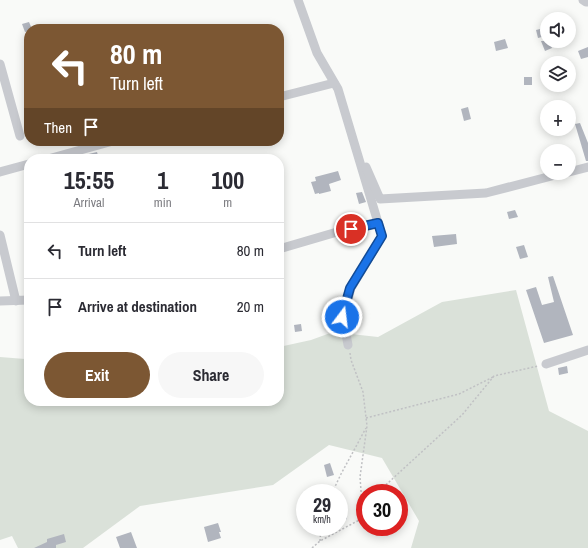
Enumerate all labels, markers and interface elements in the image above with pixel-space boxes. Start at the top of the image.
map controls [540,12,576,180]
button: sound [540,12,576,48]
text: 80 m [110,35,162,73]
icon: left [44,40,96,92]
button: layers [540,56,576,92]
text: Turn left [110,71,163,96]
button: + [540,100,576,136]
icon: arrive [80,116,102,138]
text: Then [44,117,72,138]
button: − [540,144,576,180]
text: 15:55 [64,164,114,196]
text: 1 [157,164,168,196]
text: 100 [211,164,244,196]
text: Arrival [74,194,104,211]
text: min [154,194,172,211]
text: m [223,194,232,211]
pin [334,212,368,246]
icon: arrive [340,218,362,240]
icon: left [44,240,66,262]
text: Turn left [78,240,126,261]
text: 80 m [237,240,264,261]
icon: arrive [44,296,66,318]
text: Arrive at destination [78,296,197,317]
text: 20 m [237,296,264,317]
position arrow [321,296,363,338]
button: Exit [44,352,150,398]
button: Share [158,352,264,398]
speed limit sign: 30 [356,484,408,536]
text: 29 [313,491,331,518]
text: km/h [313,513,331,526]

